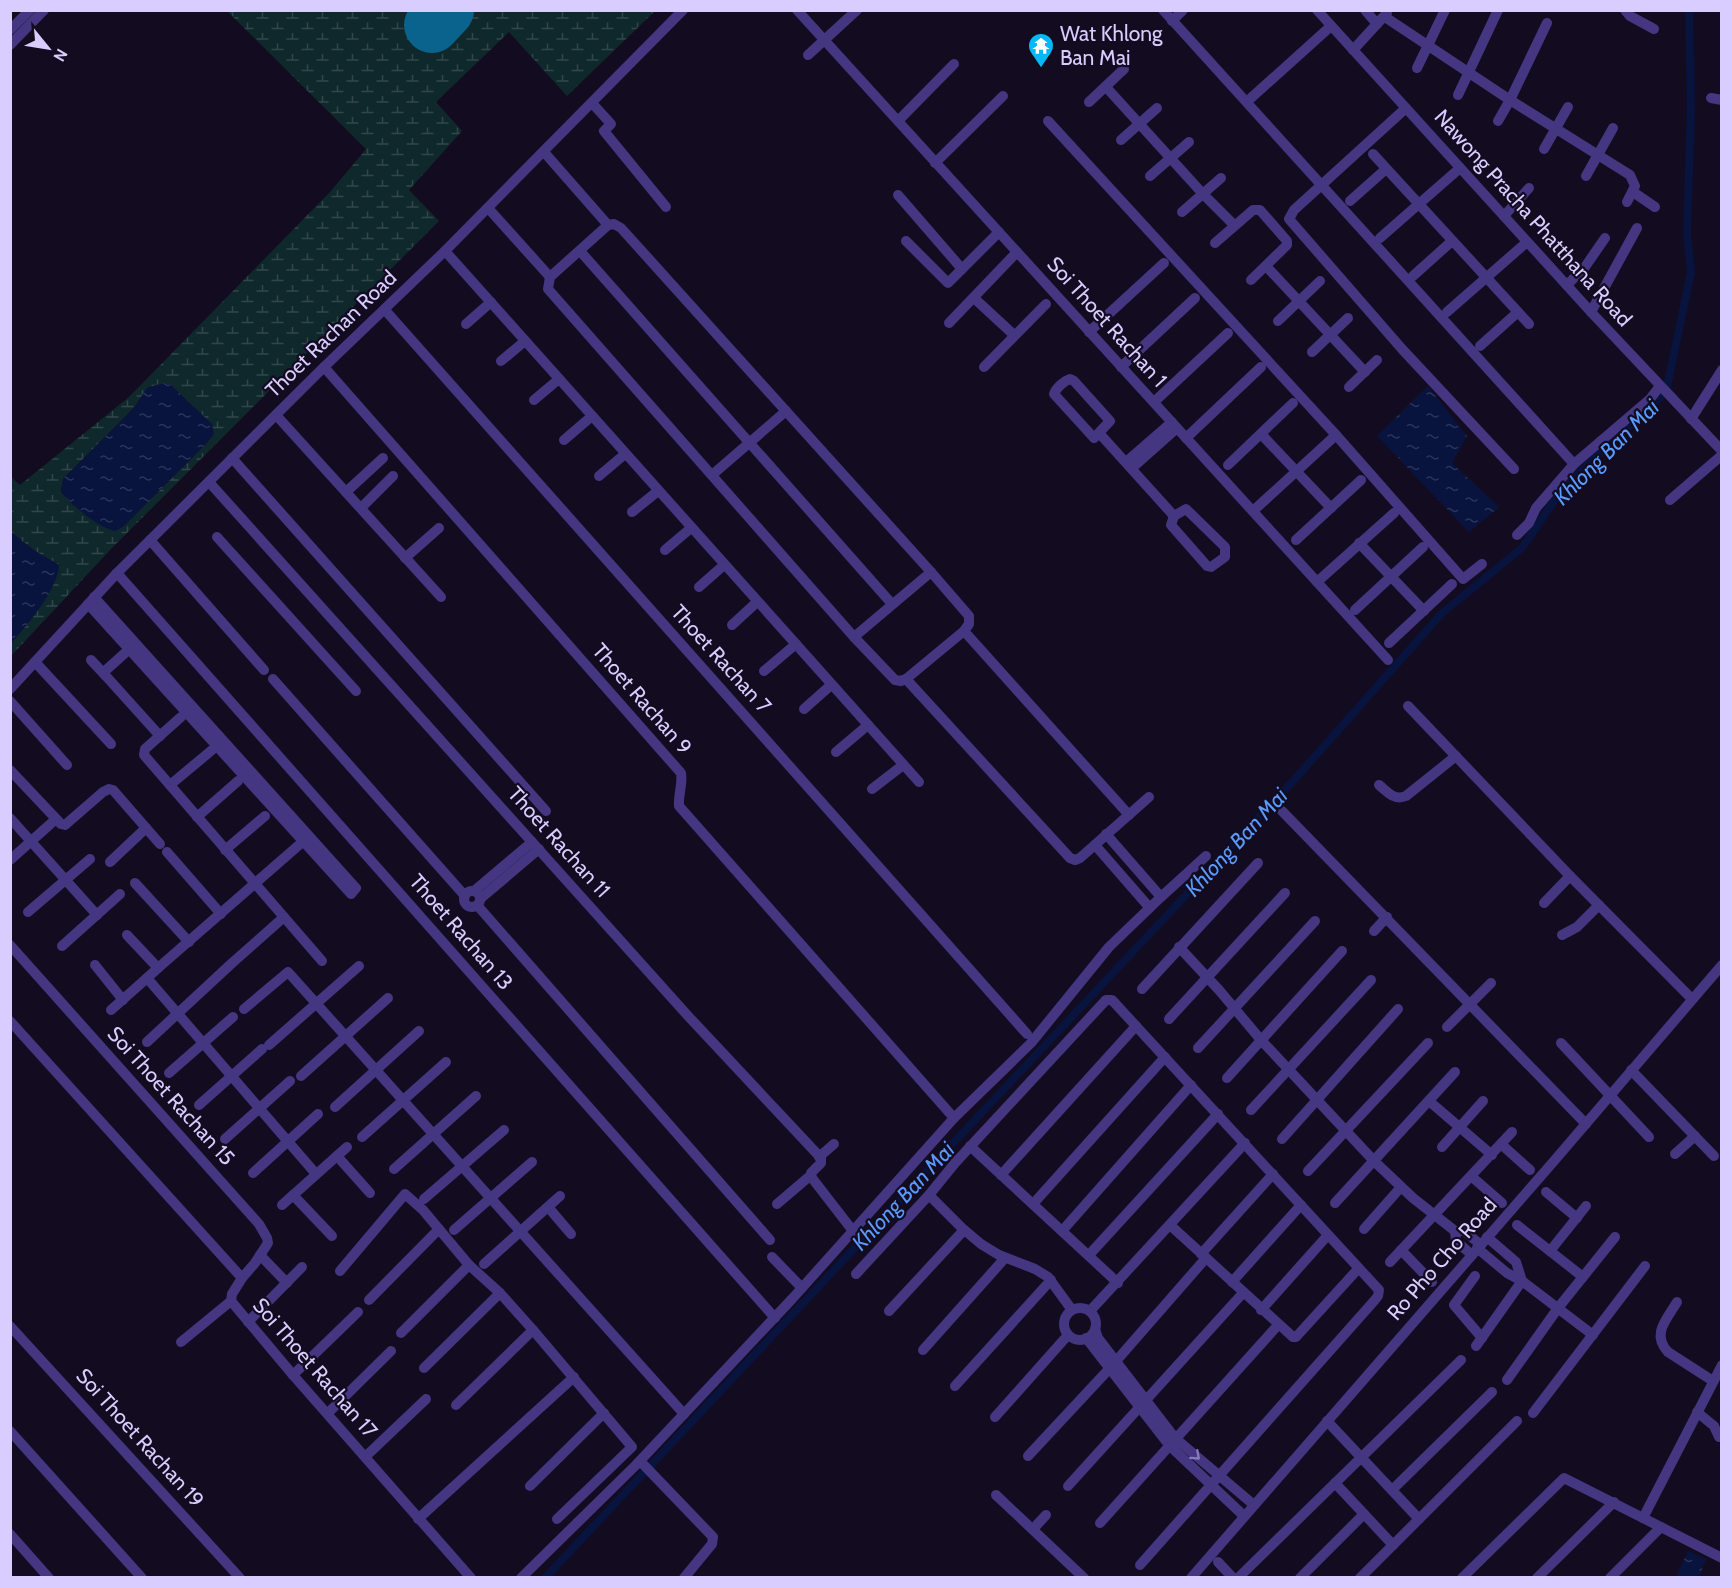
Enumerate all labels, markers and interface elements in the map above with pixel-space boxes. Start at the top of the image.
north arrow [18,18,78,78]
place label: Wat Khlong Ban Mai [1060,21,1163,70]
temple icon: Wat Khlong Ban Mai [1026,31,1056,69]
text: N [50,46,72,65]
street label: Nawong Pracha Phatthana Road [1429,104,1637,331]
street label: Soi Thoet Rachan 1 [1042,251,1172,392]
street label: Thoet Rachan Road [260,265,401,402]
water label: Khlong Ban Mai [1548,394,1665,511]
street label: Thoet Rachan 7 [666,599,777,718]
street label: Thoet Rachan 9 [587,638,697,759]
street label: Thoet Rachan 11 [503,781,616,902]
water label: Khlong Ban Mai [1179,782,1294,902]
street label: Thoet Rachan 13 [404,869,518,995]
street label: Soi Thoet Rachan 15 [103,1021,240,1170]
water label: Khlong Ban Mai [846,1136,961,1256]
street label: Ro Pho Cho Road [1382,1192,1502,1325]
street label: Soi Thoet Rachan 17 [248,1293,383,1443]
street label: Soi Thoet Rachan 19 [71,1363,209,1512]
one-way arrow [1190,1449,1200,1460]

